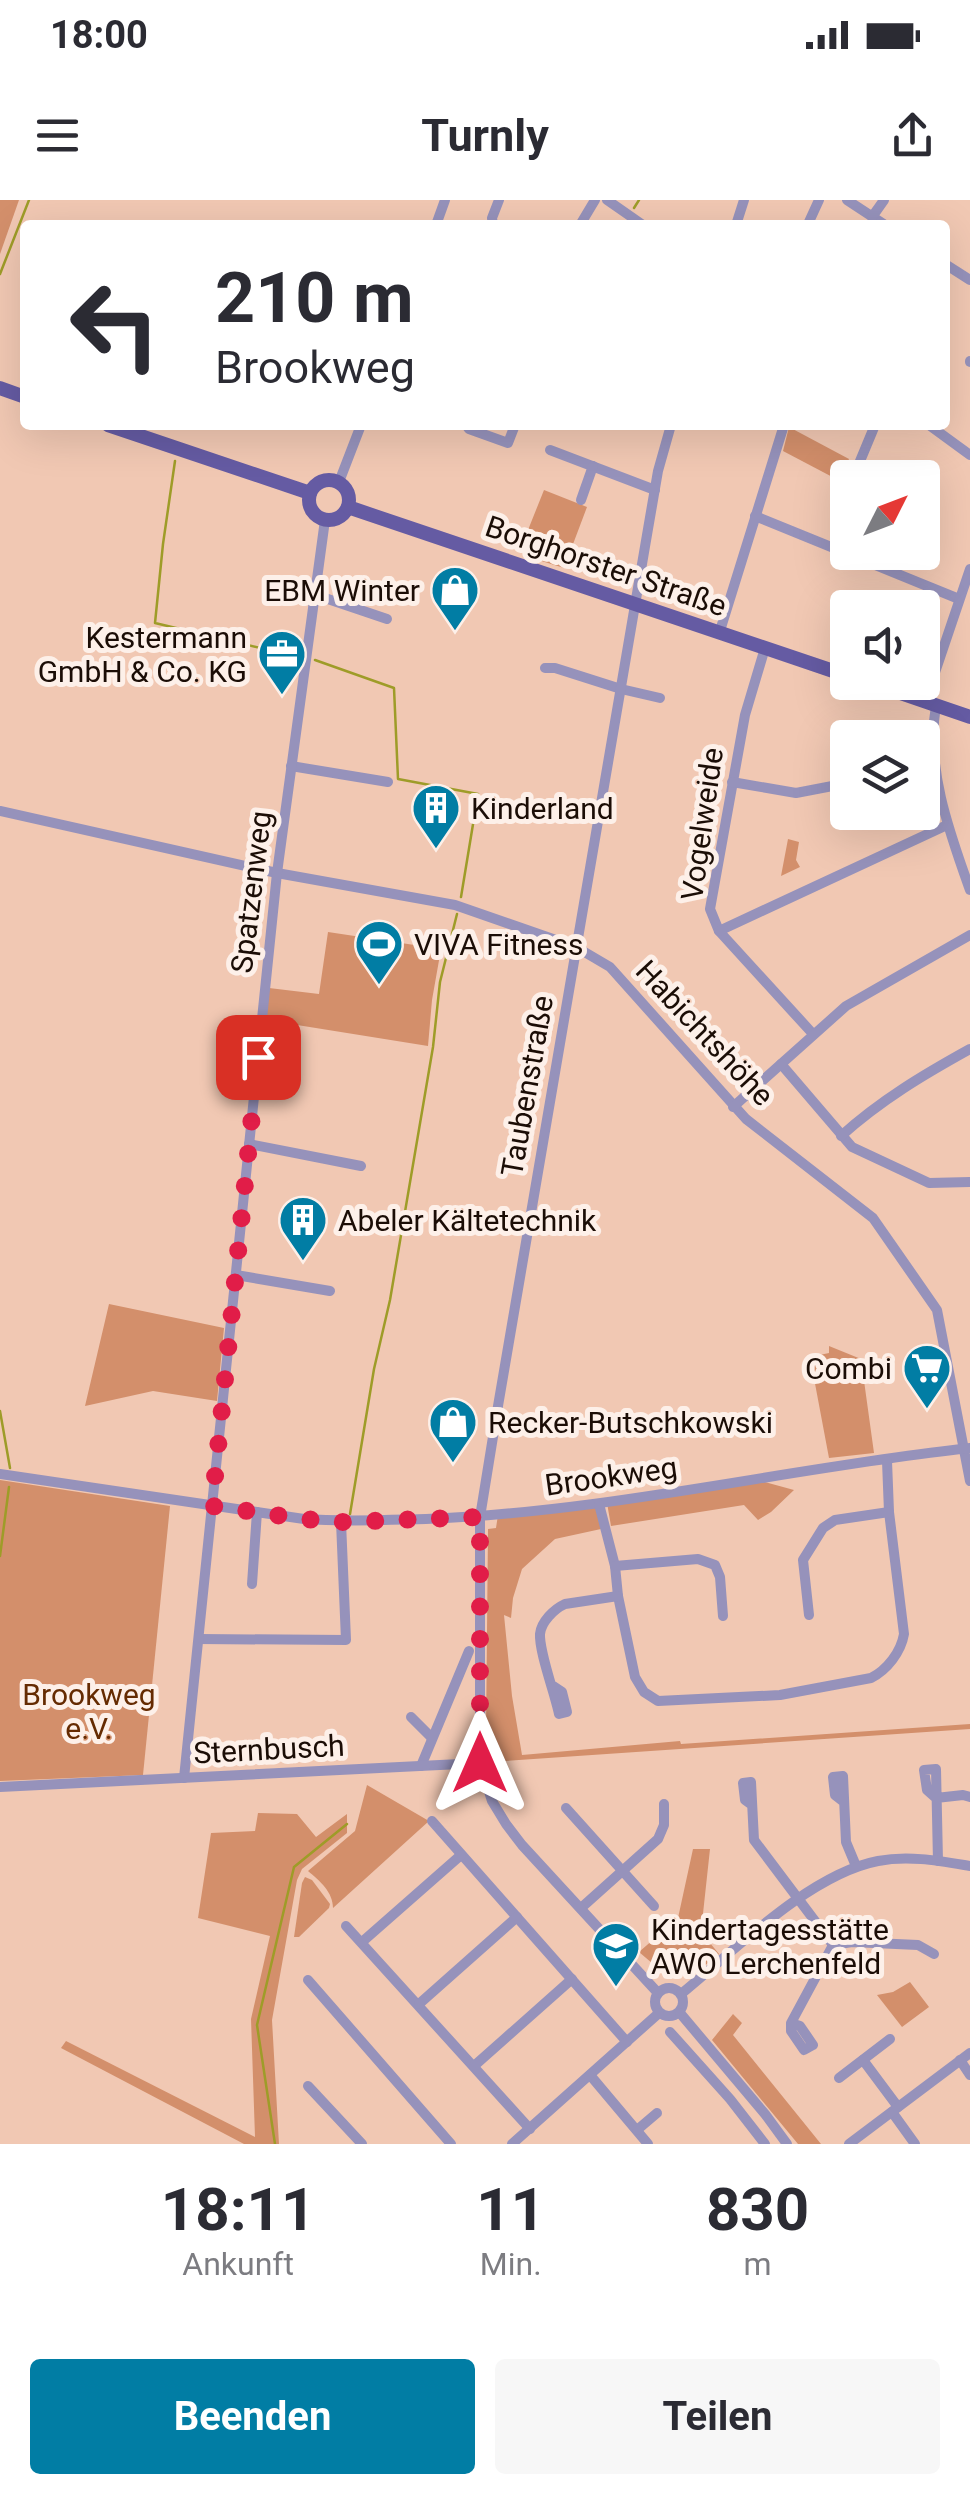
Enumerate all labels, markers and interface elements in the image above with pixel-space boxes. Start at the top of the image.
text: 18:00 [50,13,148,57]
icon: menu [30,108,85,163]
icon: share [885,108,940,163]
text: Turnly [421,109,549,162]
text: 210 m [215,257,414,339]
icon: left [50,260,180,390]
text: Brookweg [215,341,415,394]
north arrow [830,460,940,570]
map controls [830,460,940,830]
street label: Borghorster Straße [481,508,731,624]
shop icon: EBM Winter [429,564,481,632]
place label: EBM Winter [264,573,420,608]
button: sound [830,590,940,700]
place label: Kestermann GmbH & Co. KG [38,620,247,689]
office icon: Kestermann GmbH & Co. KG [256,628,308,696]
button: layers [830,720,940,830]
street label: Vogelweide [674,745,730,903]
building icon: Kinderland [410,782,462,850]
place label: Kinderland [471,791,614,826]
street label: Spatzenweg [224,809,278,975]
sports icon: VIVA Fitness [353,918,405,986]
place label: VIVA Fitness [414,927,583,962]
street label: Habichtshöhe [629,953,781,1113]
street label: Taubenstraße [494,993,560,1179]
pin [216,1015,301,1100]
icon: arrive [231,1030,286,1085]
building icon: Abeler Kältetechnik [277,1194,329,1262]
place label: Abeler Kältetechnik [338,1203,597,1238]
supermarket icon: Combi [901,1342,953,1410]
place label: Combi [805,1351,892,1386]
shop icon: Recker-Butschkowski [427,1396,479,1464]
place label: Recker-Butschkowski [488,1405,773,1440]
street label: Brookweg [543,1449,679,1503]
park label: Brookweg e.V. [22,1677,156,1746]
position arrow [428,1711,532,1815]
street label: Sternbusch [193,1728,345,1770]
place label: Kindertagesstätte AWO Lerchenfeld [651,1912,889,1981]
school or university icon: Kindertagesstätte AWO Lerchenfeld [590,1920,642,1988]
text: 18:11 [161,2174,315,2245]
text: 11 [476,2174,545,2245]
text: 830 [706,2174,809,2245]
text: Ankunft [182,2245,294,2283]
text: Min. [480,2245,542,2283]
text: m [744,2245,772,2283]
button: Beenden [30,2359,475,2474]
button: Teilen [495,2359,940,2474]

